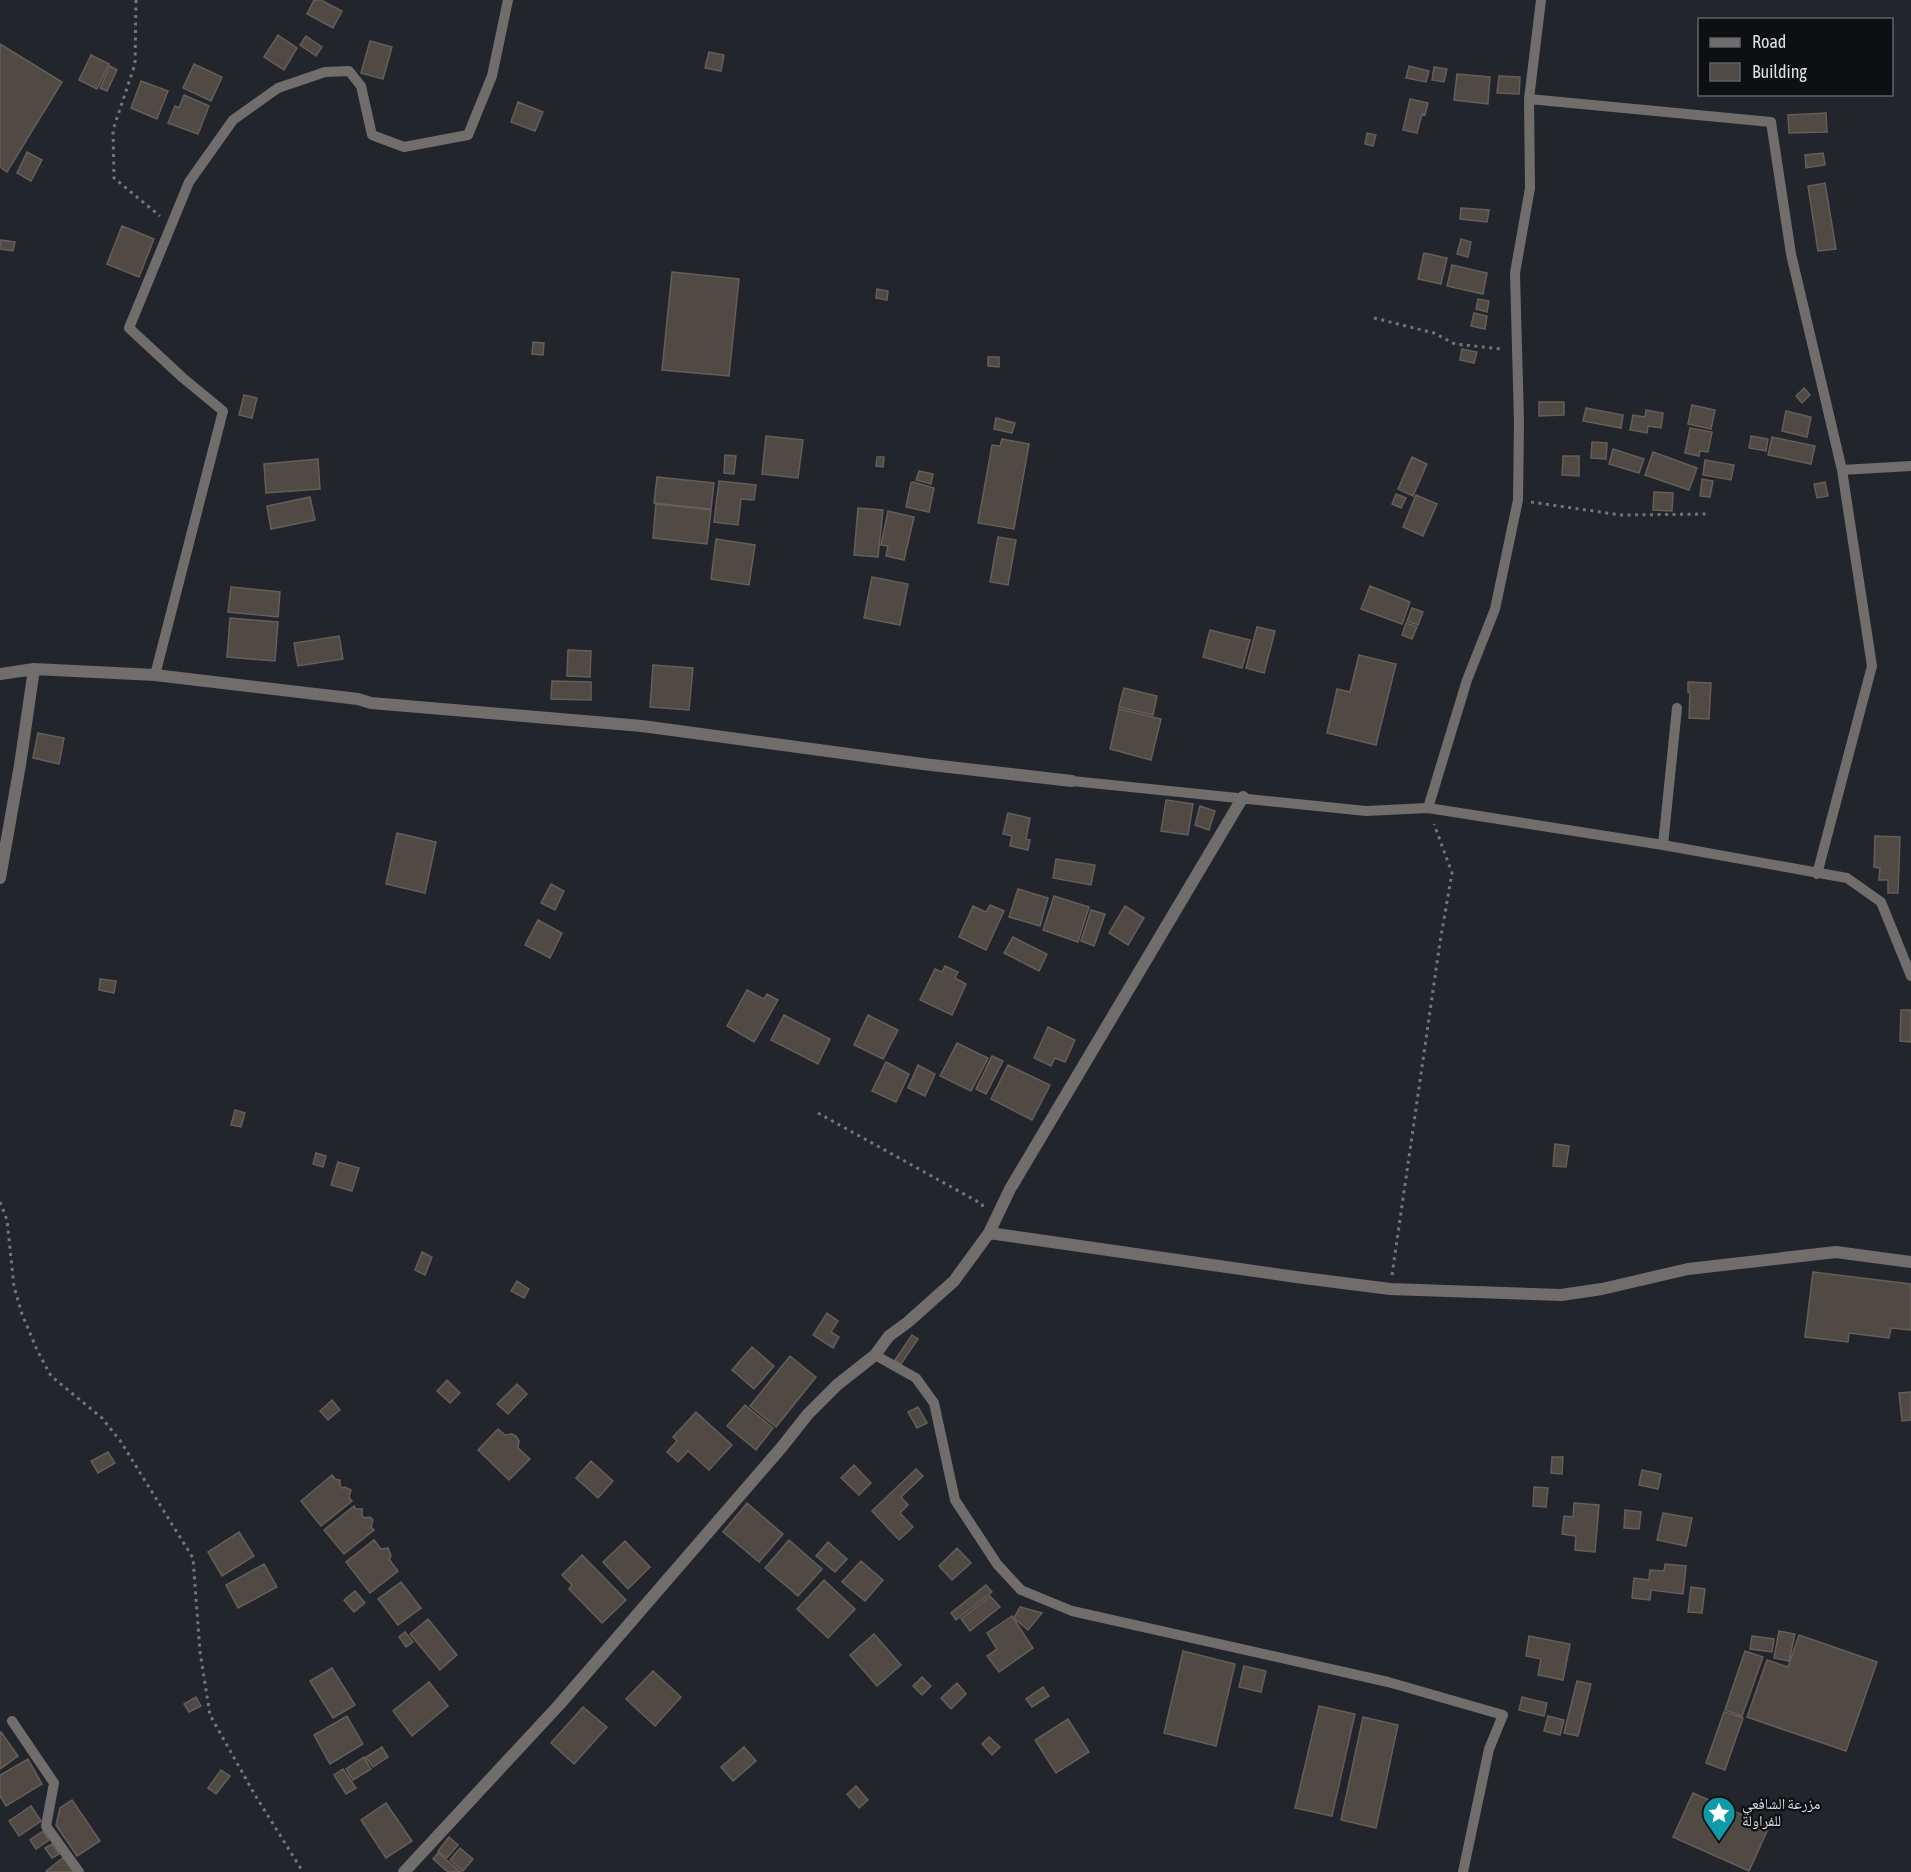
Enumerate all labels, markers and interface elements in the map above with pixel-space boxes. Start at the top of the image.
legend [1698,18,1893,96]
text: Road [1752,31,1786,52]
text: Building [1752,61,1807,82]
place icon: مزرعة الشافعي للفراولة [1701,1795,1737,1842]
place label: مزرعة الشافعي للفراولة [1742,1795,1821,1830]

